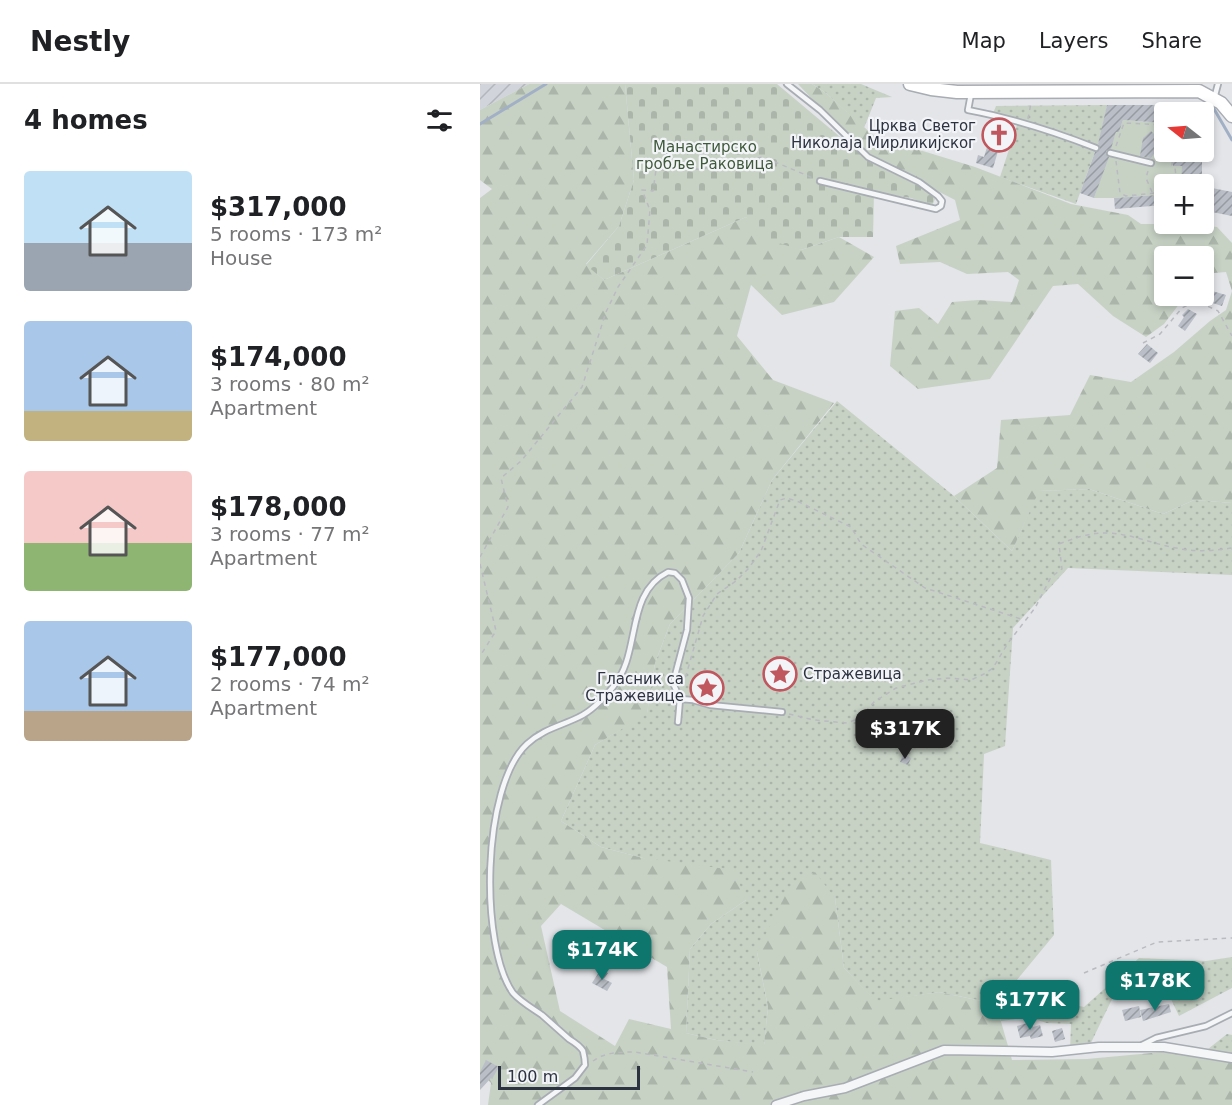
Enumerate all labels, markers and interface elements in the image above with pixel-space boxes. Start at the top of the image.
text: Nestly [30,25,130,58]
text: Map [962,29,1006,53]
text: Layers [1039,29,1108,53]
text: Share [1141,29,1202,53]
north arrow [1154,102,1214,162]
map controls [1154,102,1214,306]
icon: filters [423,104,456,137]
text: 4 homes [24,105,148,135]
place label: Црква Светог Николаја Мирликијског [791,117,976,152]
church icon: Црква Светог Николаја Мирликијског [981,117,1017,153]
park label: Манастирско гробље Раковица [636,138,774,173]
button: + [1154,174,1214,234]
text: $317,000 [210,192,347,222]
icon: home [72,195,144,267]
text: 5 rooms · 173 m² [210,222,382,246]
text: House [210,246,273,270]
button: − [1154,246,1214,306]
text: $174,000 [210,342,347,372]
icon: home [72,345,144,417]
text: 3 rooms · 80 m² [210,372,370,396]
text: Apartment [210,396,317,420]
text: $178,000 [210,492,347,522]
icon: home [72,495,144,567]
text: 3 rooms · 77 m² [210,522,370,546]
text: Apartment [210,546,317,570]
text: $177,000 [210,642,347,672]
icon: home [72,645,144,717]
place icon: Стражевица [762,656,798,692]
place label: Стражевица [803,665,902,683]
place label: Гласник са Стражевице [585,670,684,705]
place icon: Гласник са Стражевице [689,670,725,706]
text: 2 rooms · 74 m² [210,672,370,696]
text: Apartment [210,696,317,720]
pin: $317K [863,709,947,760]
text: $317K [869,716,941,740]
pin: $174K [560,930,644,981]
text: $174K [566,937,638,961]
pin: $178K [1113,961,1197,1012]
text: $178K [1119,968,1191,992]
pin: $177K [988,980,1072,1031]
text: $177K [994,987,1066,1011]
scale bar [498,1063,640,1090]
text: 100 m [507,1067,558,1086]

